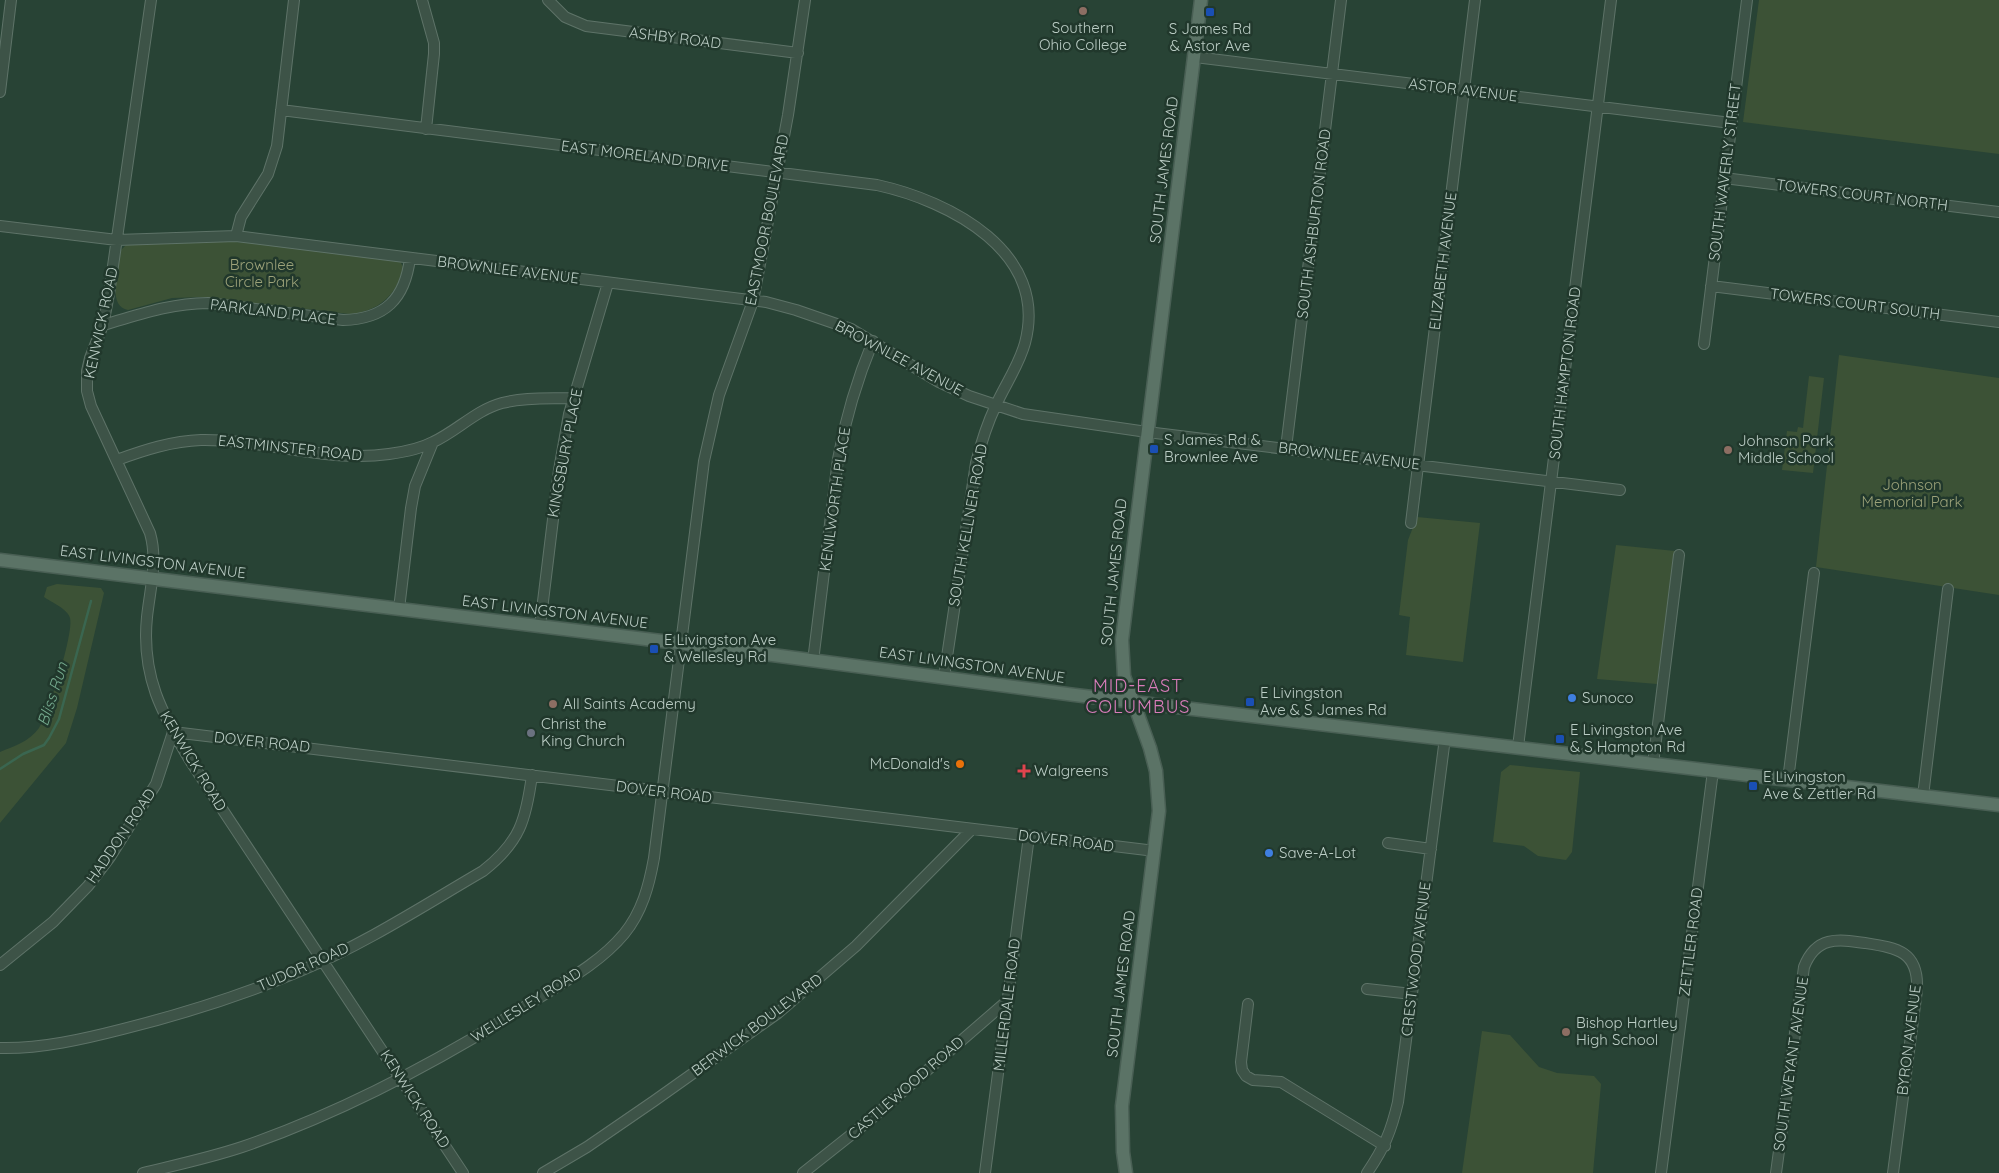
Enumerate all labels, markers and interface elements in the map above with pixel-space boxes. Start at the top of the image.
marker: Southern Ohio College [1077,5,1089,17]
marker: S James Rd & Astor Ave [1204,6,1216,18]
place label: Southern Ohio College [1039,18,1127,54]
place label: S James Rd & Astor Ave [1169,19,1251,55]
street label: ASHBY ROAD [628,22,722,53]
street label: ASTOR AVENUE [1408,73,1519,106]
street label: SOUTH WAVERLY STREET [1704,82,1745,262]
street label: SOUTH JAMES ROAD [1145,95,1182,244]
street label: SOUTH ASHBURTON ROAD [1292,128,1335,320]
street label: EASTMOOR BOULEVARD [741,133,792,307]
street label: EAST MORELAND DRIVE [560,136,730,175]
street label: TOWERS COURT NORTH [1775,175,1949,214]
street label: ELIZABETH AVENUE [1425,191,1460,331]
street label: BROWNLEE AVENUE [436,251,580,288]
park label: Brownlee Circle Park [225,255,299,291]
street label: KENWICK ROAD [79,265,122,380]
street label: TOWERS COURT SOUTH [1769,284,1941,323]
street label: SOUTH HAMPTON ROAD [1545,285,1585,460]
street label: PARKLAND PLACE [209,294,337,329]
street label: BROWNLEE AVENUE [832,316,967,399]
street label: KINGSBURY PLACE [543,387,586,519]
street label: KENILWORTH PLACE [815,426,854,572]
street label: EASTMINSTER ROAD [217,430,363,465]
place label: S James Rd & Brownlee Ave [1164,430,1261,466]
place label: Johnson Park Middle School [1738,431,1834,467]
street label: BROWNLEE AVENUE [1277,437,1421,474]
street label: SOUTH KELLNER ROAD [944,442,991,608]
marker: S James Rd & Brownlee Ave [1148,443,1160,455]
marker: Johnson Park Middle School [1722,444,1734,456]
park label: Johnson Memorial Park [1862,475,1963,511]
street label: SOUTH JAMES ROAD [1096,497,1131,646]
street label: EAST LIVINGSTON AVENUE [59,541,247,582]
street label: EAST LIVINGSTON AVENUE [461,591,649,632]
place label: E Livingston Ave & Wellesley Rd [664,630,776,666]
street label: EAST LIVINGSTON AVENUE [878,642,1066,687]
marker: E Livingston Ave & Wellesley Rd [648,643,660,655]
water label: Bliss Run [32,659,72,728]
district label: MID-EAST COLUMBUS [1086,674,1190,718]
place label: E Livingston Ave & S James Rd [1260,683,1387,719]
place label: Sunoco [1582,688,1634,707]
marker: Sunoco [1566,692,1578,704]
place label: All Saints Academy [563,694,696,713]
marker: E Livingston Ave & S James Rd [1244,696,1256,708]
marker: All Saints Academy [547,698,559,710]
street label: KENWICK ROAD [156,707,231,815]
place label: Christ the King Church [541,714,625,750]
place label: E Livingston Ave & S Hampton Rd [1570,720,1685,756]
street label: DOVER ROAD [213,727,311,756]
marker: Christ the King Church [525,727,537,739]
marker: E Livingston Ave & S Hampton Rd [1554,733,1566,745]
place label: McDonald's [870,754,950,773]
marker: McDonald's [954,758,966,770]
place label: Walgreens [1034,761,1108,780]
marker: Walgreens [1018,765,1030,777]
place label: E Livingston Ave & Zettler Rd [1763,767,1876,803]
street label: DOVER ROAD [615,776,713,807]
marker: E Livingston Ave & Zettler Rd [1747,780,1759,792]
street label: HADDON ROAD [82,784,159,887]
street label: DOVER ROAD [1017,825,1115,856]
place label: Save-A-Lot [1279,843,1356,862]
marker: Save-A-Lot [1263,847,1275,859]
street label: CRESTWOOD AVENUE [1397,881,1434,1037]
street label: ZETTLER ROAD [1674,886,1707,997]
street label: SOUTH JAMES ROAD [1102,909,1139,1058]
street label: MILLERDALE ROAD [989,937,1024,1072]
street label: TUDOR ROAD [254,938,352,995]
street label: WELLESLEY ROAD [467,963,585,1046]
street label: BERWICK BOULEVARD [687,969,826,1080]
street label: SOUTH WEYANT AVENUE [1769,975,1812,1152]
street label: BYRON AVENUE [1892,984,1925,1096]
place label: Bishop Hartley High School [1576,1013,1678,1049]
marker: Bishop Hartley High School [1560,1026,1572,1038]
street label: CASTLEWOOD ROAD [844,1032,968,1143]
street label: KENWICK ROAD [377,1046,454,1152]

